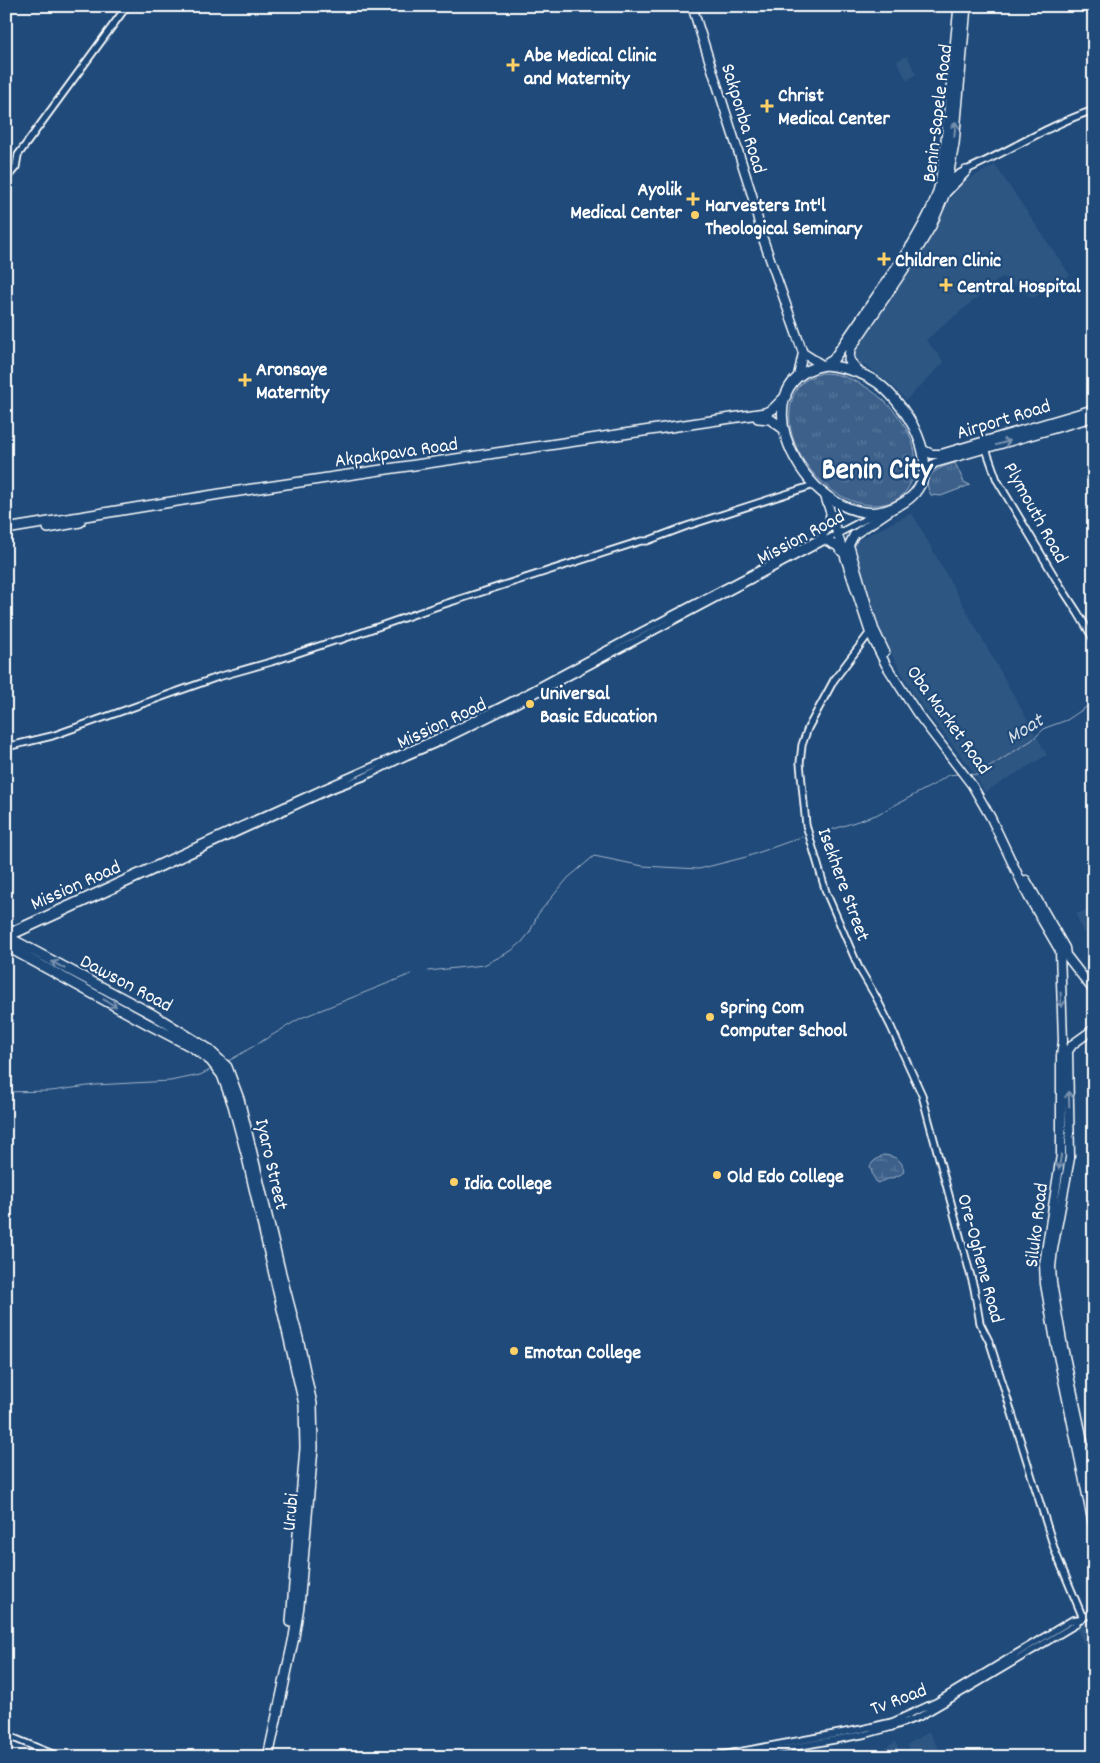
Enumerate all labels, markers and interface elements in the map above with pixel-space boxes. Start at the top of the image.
place label: Abe Medical Clinic and Maternity [524,43,657,94]
street label: Benin-Sapele Road [917,43,961,184]
marker: Abe Medical Clinic and Maternity [506,58,520,72]
street label: Sakponba Road [712,60,772,177]
place label: Christ Medical Center [778,83,890,134]
marker: Christ Medical Center [760,99,774,113]
one-way arrow [950,122,960,138]
place label: Ayolik Medical Center [570,177,683,228]
marker: Ayolik Medical Center [686,192,700,206]
place label: Harvesters Int'l Theological Seminary [705,193,863,244]
marker: Harvesters Int'l Theological Seminary [689,209,701,221]
place label: Children Clinic [895,248,1001,276]
marker: Children Clinic [877,252,891,266]
place label: Central Hospital [957,274,1081,302]
marker: Central Hospital [939,278,953,292]
place label: Aronsaye Maternity [256,357,330,408]
marker: Aronsaye Maternity [238,373,252,387]
street label: Airport Road [953,393,1054,448]
street label: Akpakpava Road [333,431,460,476]
one-way arrow [995,438,1011,448]
district label: Benin City [821,451,934,494]
street label: Plymouth Road [995,458,1074,569]
street label: Mission Road [752,504,850,574]
street label: Oba Market Road [898,660,997,781]
place label: Universal Basic Education [540,681,657,732]
street label: Mission Road [393,692,492,758]
marker: Universal Basic Education [524,698,536,710]
water label: Moat [1001,706,1052,754]
street label: Isekhere Street [809,824,876,946]
street label: Mission Road [27,854,126,919]
street label: Dawson Road [74,949,177,1021]
one-way arrow [51,960,66,970]
one-way arrow [1057,991,1066,1007]
place label: Spring Com Computer School [720,995,847,1046]
one-way arrow [103,999,117,1009]
marker: Spring Com Computer School [704,1011,716,1023]
one-way arrow [1064,1091,1074,1108]
street label: Iyaro Street [246,1116,294,1213]
one-way arrow [1055,1153,1065,1169]
place label: Old Edo College [727,1164,844,1192]
marker: Old Edo College [711,1169,723,1181]
place label: Idia College [464,1171,552,1199]
marker: Idia College [448,1176,460,1188]
street label: Siluko Road [1019,1181,1057,1269]
street label: Ore-Oghene Road [948,1191,1010,1327]
place label: Emotan College [524,1340,641,1368]
marker: Emotan College [508,1345,520,1357]
street label: Urubi [276,1492,308,1532]
street label: Tv Road [867,1677,931,1724]

